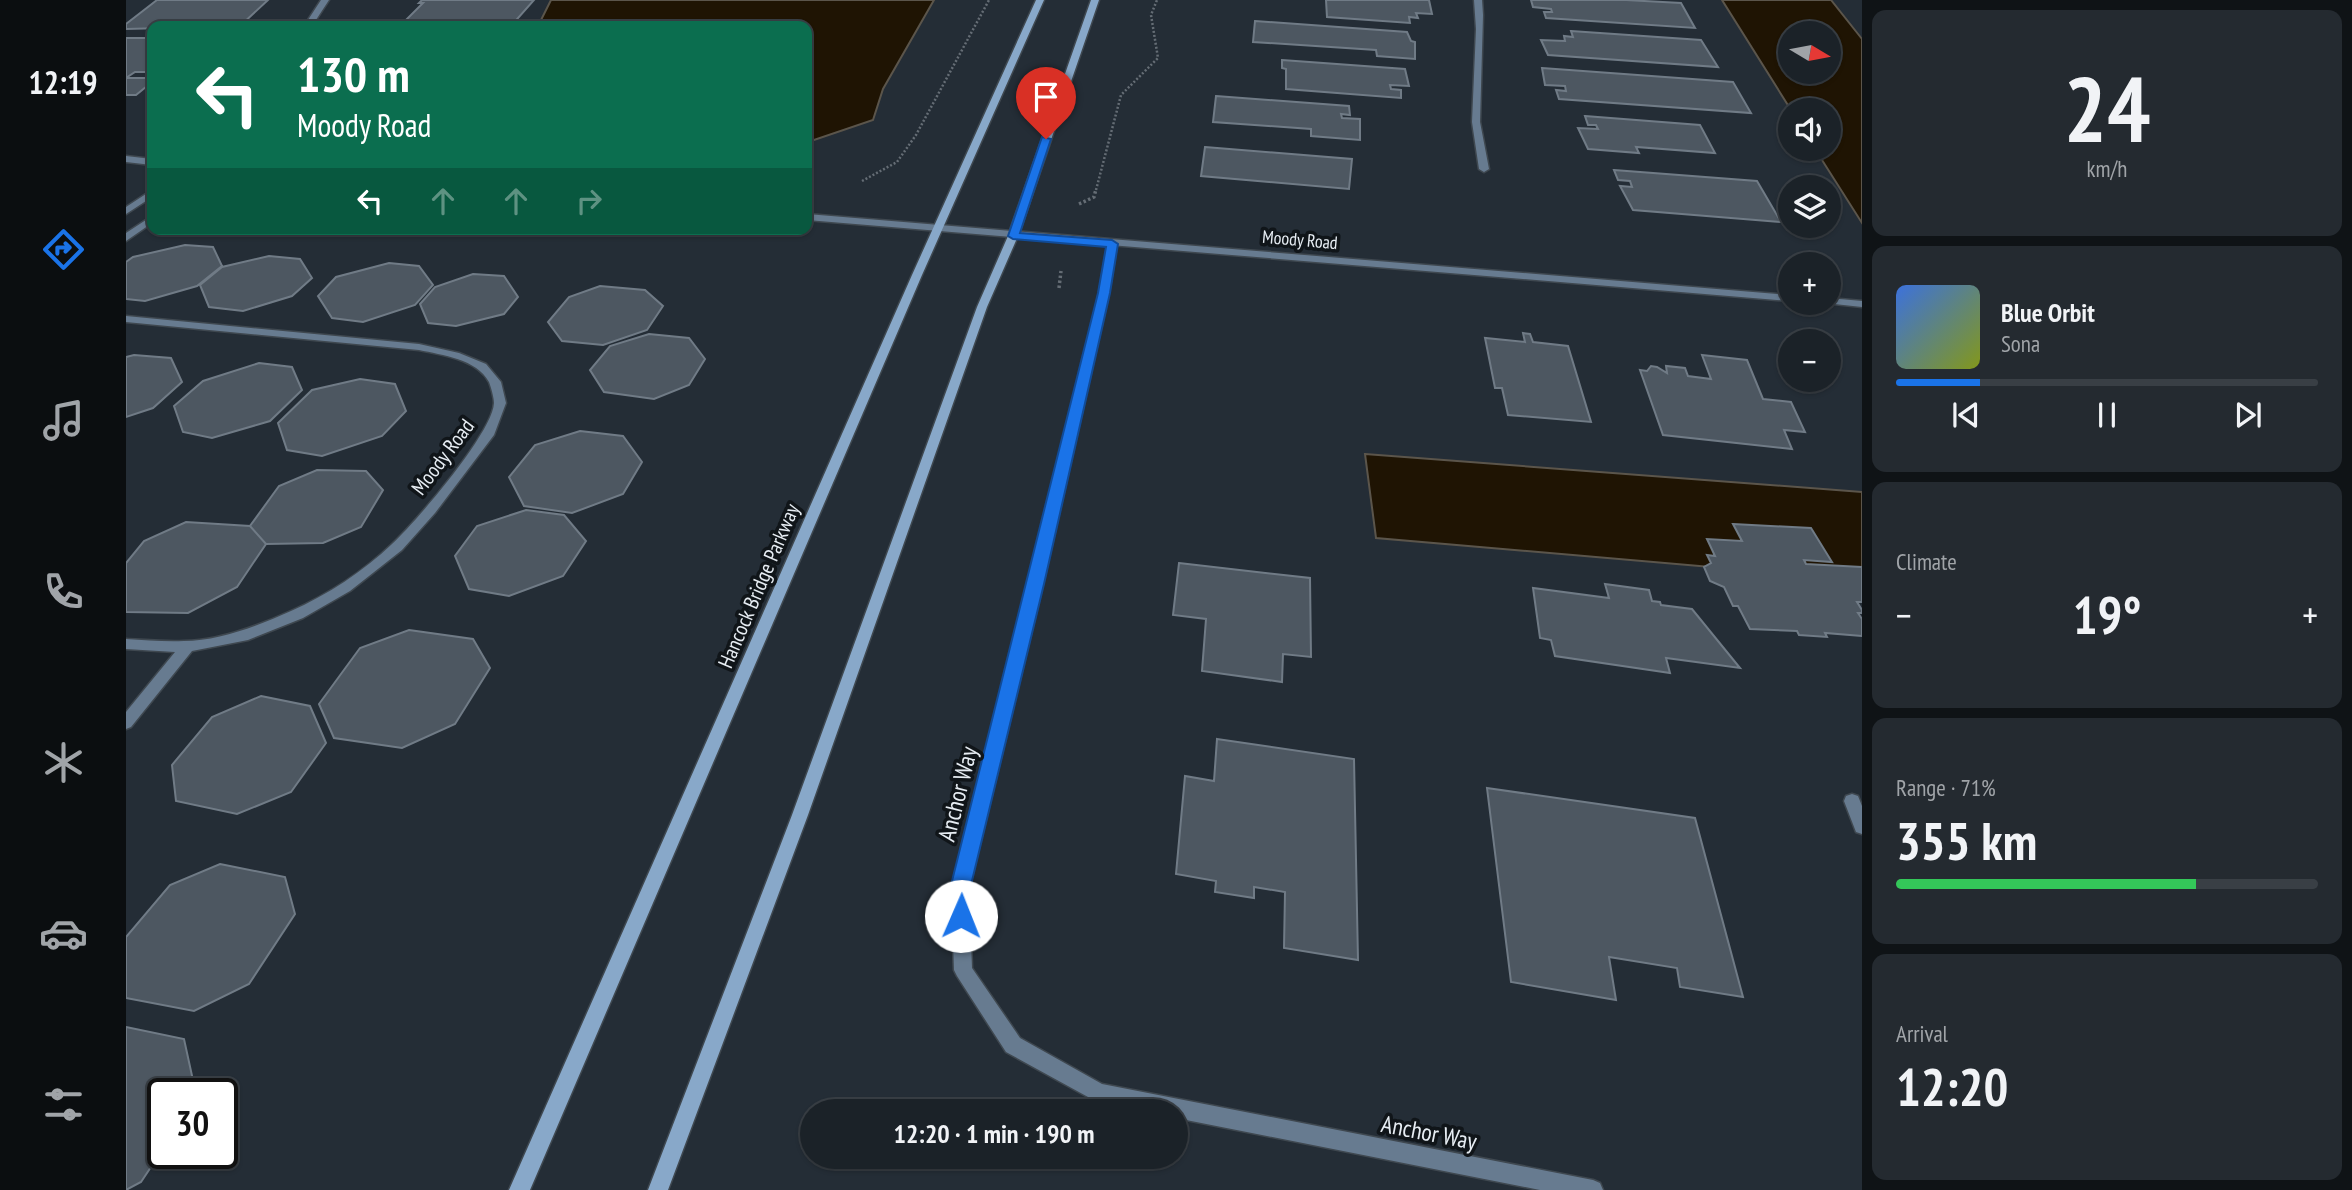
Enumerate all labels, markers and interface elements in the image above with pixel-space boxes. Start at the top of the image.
north arrow [1778,21,1841,84]
map controls [1778,21,1841,392]
text: 130 m [297,42,410,106]
icon: left [182,49,273,140]
text: 24 [2064,49,2151,167]
text: 12:19 [28,61,98,103]
pin [1016,67,1076,139]
icon: arrive [1027,78,1065,116]
button: sound [1778,98,1841,161]
text: Moody Road [297,104,431,146]
text: km/h [2087,154,2127,183]
button: layers [1778,175,1841,238]
icon: left [351,182,389,220]
icon: ahead [424,182,462,220]
icon: ahead [497,182,535,220]
icon: right [570,182,608,220]
icon: directions [39,225,88,274]
street label: Moody Road [1261,225,1339,254]
button: + [1778,252,1841,315]
text: Blue Orbit [2001,296,2095,329]
button: − [1778,329,1841,392]
text: Sona [2001,329,2040,358]
icon: music [39,396,88,445]
icon: previous [1947,396,1985,434]
icon: pause [2088,396,2126,434]
icon: next [2229,396,2267,434]
street label: Moody Road [405,413,480,500]
street label: Hancock Bridge Parkway [712,499,805,672]
text: Climate [1896,547,1957,576]
icon: phone [39,567,88,616]
text: 19° [2073,581,2141,648]
text: − [1896,590,1912,639]
text: + [2302,590,2318,639]
icon: climate [39,738,88,787]
street label: Anchor Way [931,743,984,844]
text: Range · 71% [1896,773,1996,802]
text: 355 km [1896,807,2037,874]
position arrow [924,879,998,953]
icon: car [39,909,88,958]
text: Arrival [1896,1019,1948,1048]
text: 12:20 [1896,1053,2008,1120]
speed limit sign: 30 [147,1078,238,1169]
icon: filters [39,1080,88,1129]
street label: Anchor Way [1379,1108,1479,1157]
text: 12:20 · 1 min · 190 m [894,1117,1094,1150]

